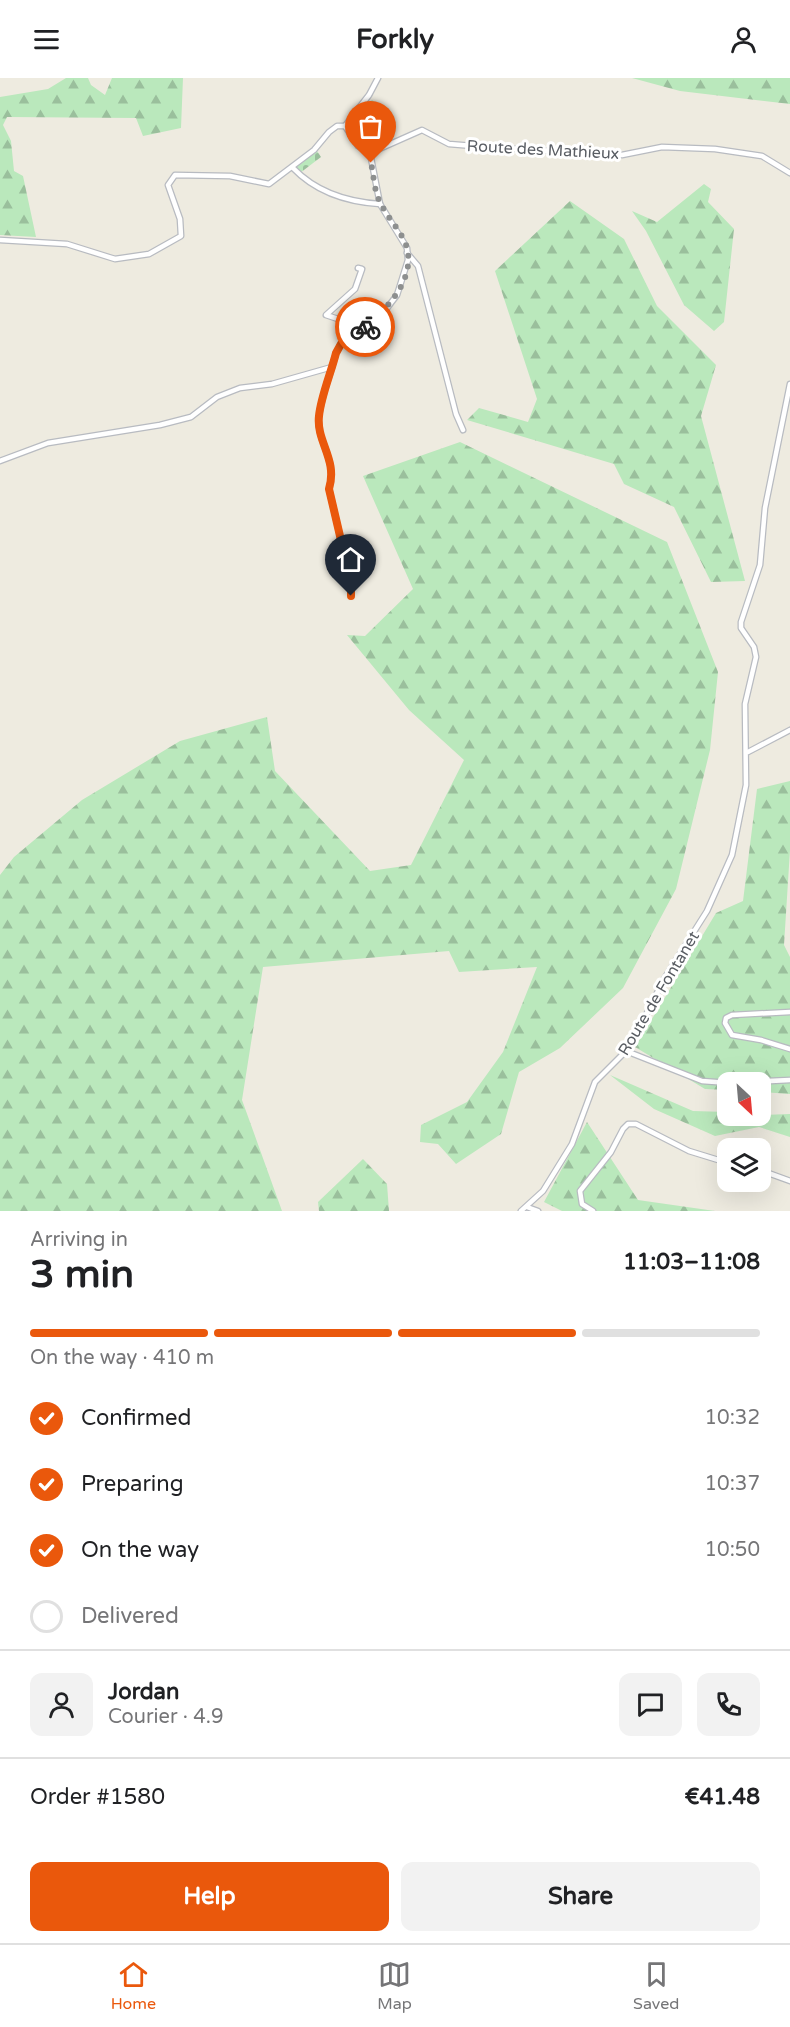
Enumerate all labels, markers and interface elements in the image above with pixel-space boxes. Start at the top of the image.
icon: menu [30,23,63,56]
text: Forkly [356,23,434,56]
icon: person [727,23,760,56]
pin [345,101,396,163]
icon: bag [354,110,387,143]
street label: Route des Mathieux [466,136,620,164]
courier [335,297,395,357]
icon: bike [349,311,382,344]
pin [325,534,376,596]
icon: home [334,543,367,576]
street label: Route de Fontanet [614,928,704,1059]
north arrow [717,1072,771,1126]
map controls [717,1072,771,1192]
button: layers [717,1138,771,1192]
text: Arriving in [30,1228,128,1252]
text: 11:03–11:08 [623,1249,760,1275]
text: 3 min [30,1251,134,1298]
text: On the way · 410 m [30,1346,214,1370]
icon: check [30,1402,63,1435]
text: Confirmed [81,1405,191,1431]
text: 10:32 [705,1406,760,1430]
icon: check [30,1468,63,1501]
text: Preparing [81,1471,184,1497]
text: 10:37 [705,1472,760,1496]
icon: check [30,1534,63,1567]
text: On the way [81,1537,199,1563]
text: 10:50 [705,1538,760,1562]
text: Delivered [81,1603,179,1629]
button: person [30,1673,93,1736]
button: chat [619,1673,682,1736]
button: phone [697,1673,760,1736]
text: Jordan [108,1679,179,1705]
text: Courier · 4.9 [108,1705,223,1729]
text: Order #1580 [30,1784,165,1810]
text: €41.48 [684,1784,760,1810]
button: Help [30,1862,389,1931]
button: Share [401,1862,760,1931]
tab: Home [111,1958,156,2014]
tab: Map [377,1958,412,2014]
tab: Saved [633,1958,679,2014]

